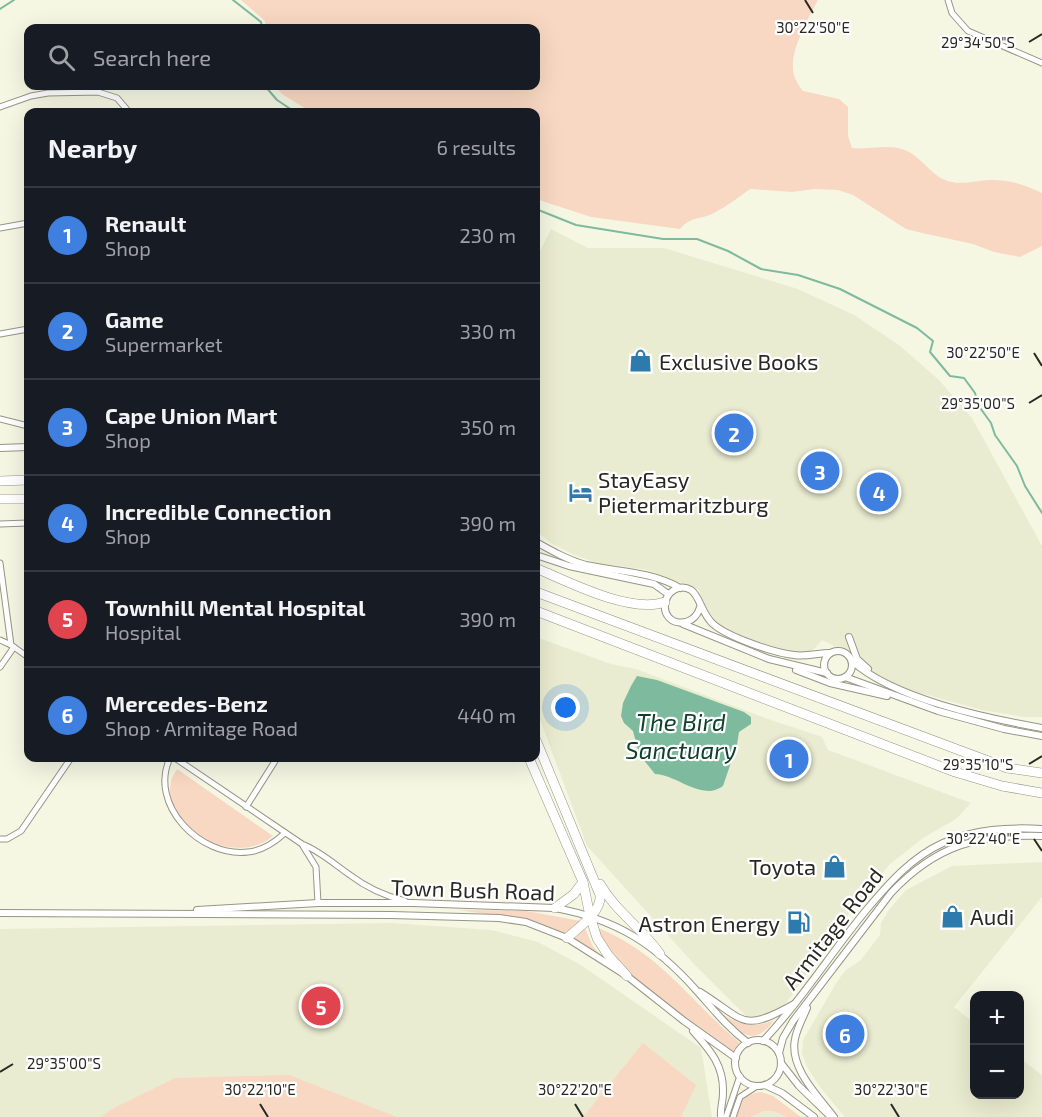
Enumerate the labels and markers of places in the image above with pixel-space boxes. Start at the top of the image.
shop icon: Exclusive Books [628,348,654,374]
place label: Exclusive Books [659,348,818,374]
pin: 2 [714,410,754,456]
pin: 3 [800,448,840,494]
place label: StayEasy Pietermaritzburg [598,466,769,517]
pin: 4 [860,470,898,514]
hotel icon: StayEasy Pietermaritzburg [567,479,593,505]
pin: 1 [770,736,808,782]
place label: Toyota [749,853,816,879]
shop icon: Toyota [821,853,847,879]
shop icon: Audi [939,903,965,929]
place label: Audi [970,903,1014,929]
place label: Astron Energy [638,910,780,936]
fuel station icon: Astron Energy [785,910,811,936]
pin: 5 [302,984,340,1028]
pin: 6 [826,1012,864,1056]

